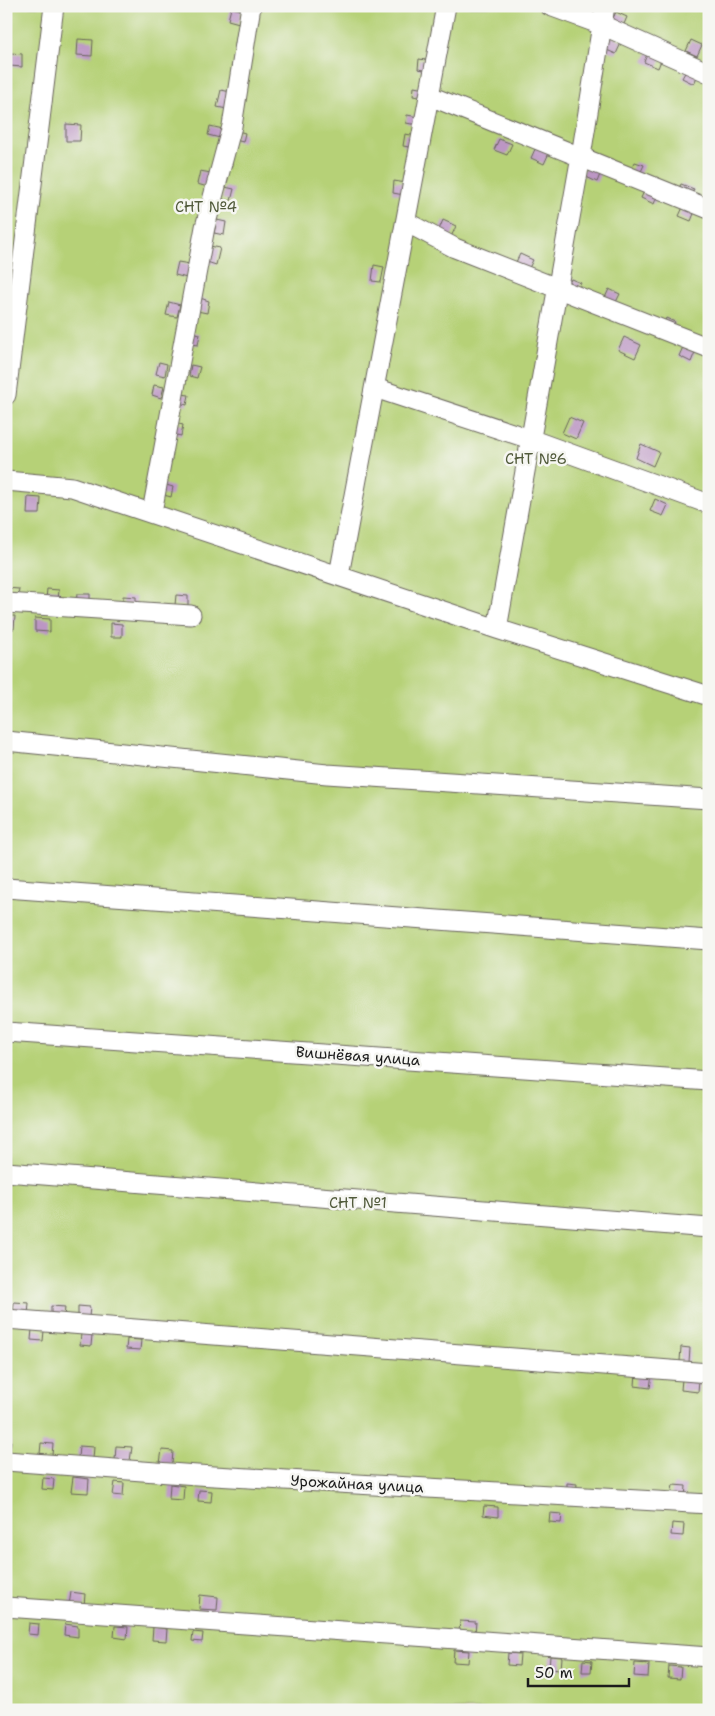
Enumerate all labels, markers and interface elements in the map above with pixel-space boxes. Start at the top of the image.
park label: СНТ №4 [175,197,237,217]
park label: СНТ №6 [505,449,567,469]
street label: Вишнёвая улица [295,1042,422,1070]
park label: СНТ №1 [329,1193,387,1213]
street label: Урожайная улица [290,1471,425,1498]
scale bar [528,1656,629,1688]
text: 50 m [535,1663,573,1683]

